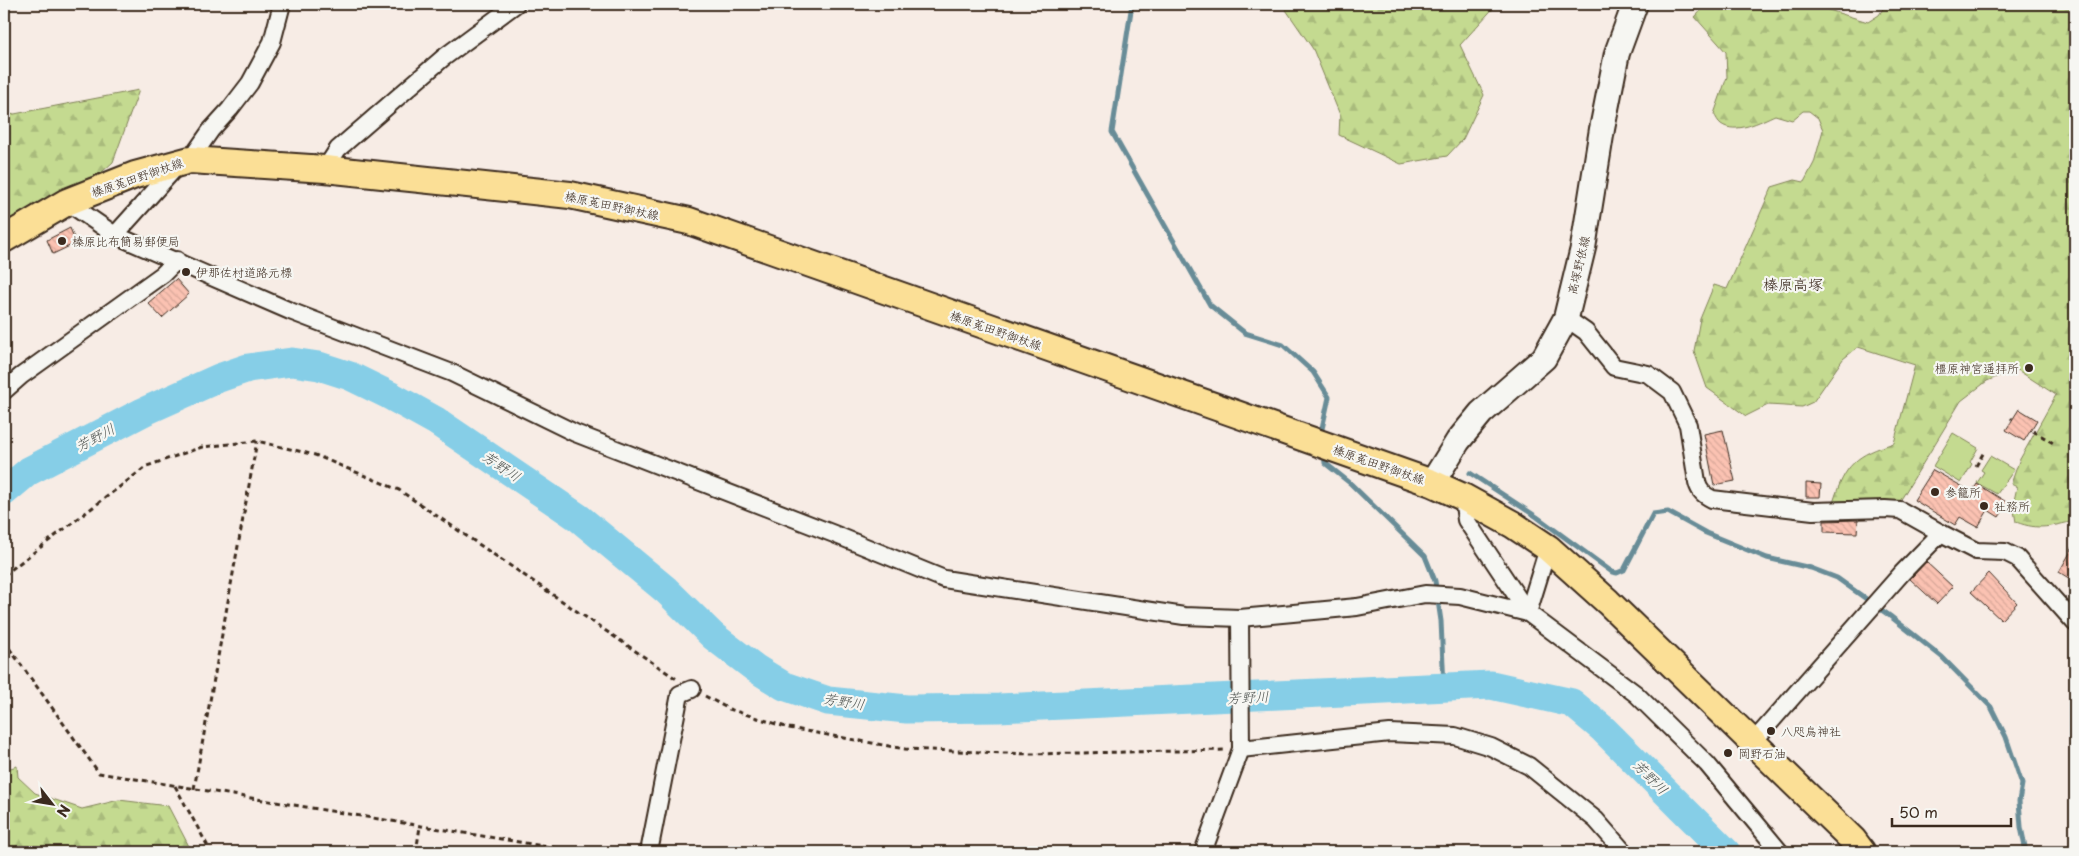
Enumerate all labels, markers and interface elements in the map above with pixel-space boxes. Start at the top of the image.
street label: 榛原菟田野御杖線 [89,153,185,201]
street label: 榛原菟田野御杖線 [563,186,661,224]
place label: 榛原比布簡易郵便局 [72,232,180,250]
street label: 高塚野依線 [1562,234,1594,296]
marker: 榛原比布簡易郵便局 [56,235,68,247]
place label: 伊那佐村道路元標 [196,263,292,281]
marker: 伊那佐村道路元標 [180,266,192,278]
district label: 榛原高塚 [1763,272,1823,295]
street label: 榛原菟田野御杖線 [948,306,1044,354]
place label: 橿原神宮遥拝所 [1935,359,2019,377]
marker: 橿原神宮遥拝所 [2023,362,2035,374]
water label: 芳野川 [72,418,118,456]
street label: 榛原菟田野御杖線 [1331,440,1427,488]
water label: 芳野川 [479,446,525,486]
place label: 参籠所 [1945,483,1981,501]
marker: 参籠所 [1929,486,1941,498]
place label: 社務所 [1994,497,2030,515]
marker: 社務所 [1978,500,1990,512]
water label: 芳野川 [1226,685,1270,709]
water label: 芳野川 [822,687,866,715]
place label: 八咫烏神社 [1781,722,1841,740]
marker: 八咫烏神社 [1765,725,1777,737]
place label: 岡野石油 [1738,744,1786,762]
marker: 岡野石油 [1722,747,1734,759]
water label: 芳野川 [1629,755,1673,799]
north arrow [28,778,78,828]
scale bar [1892,796,2010,828]
text: 50 m [1899,800,1938,823]
text: N [52,801,75,821]

